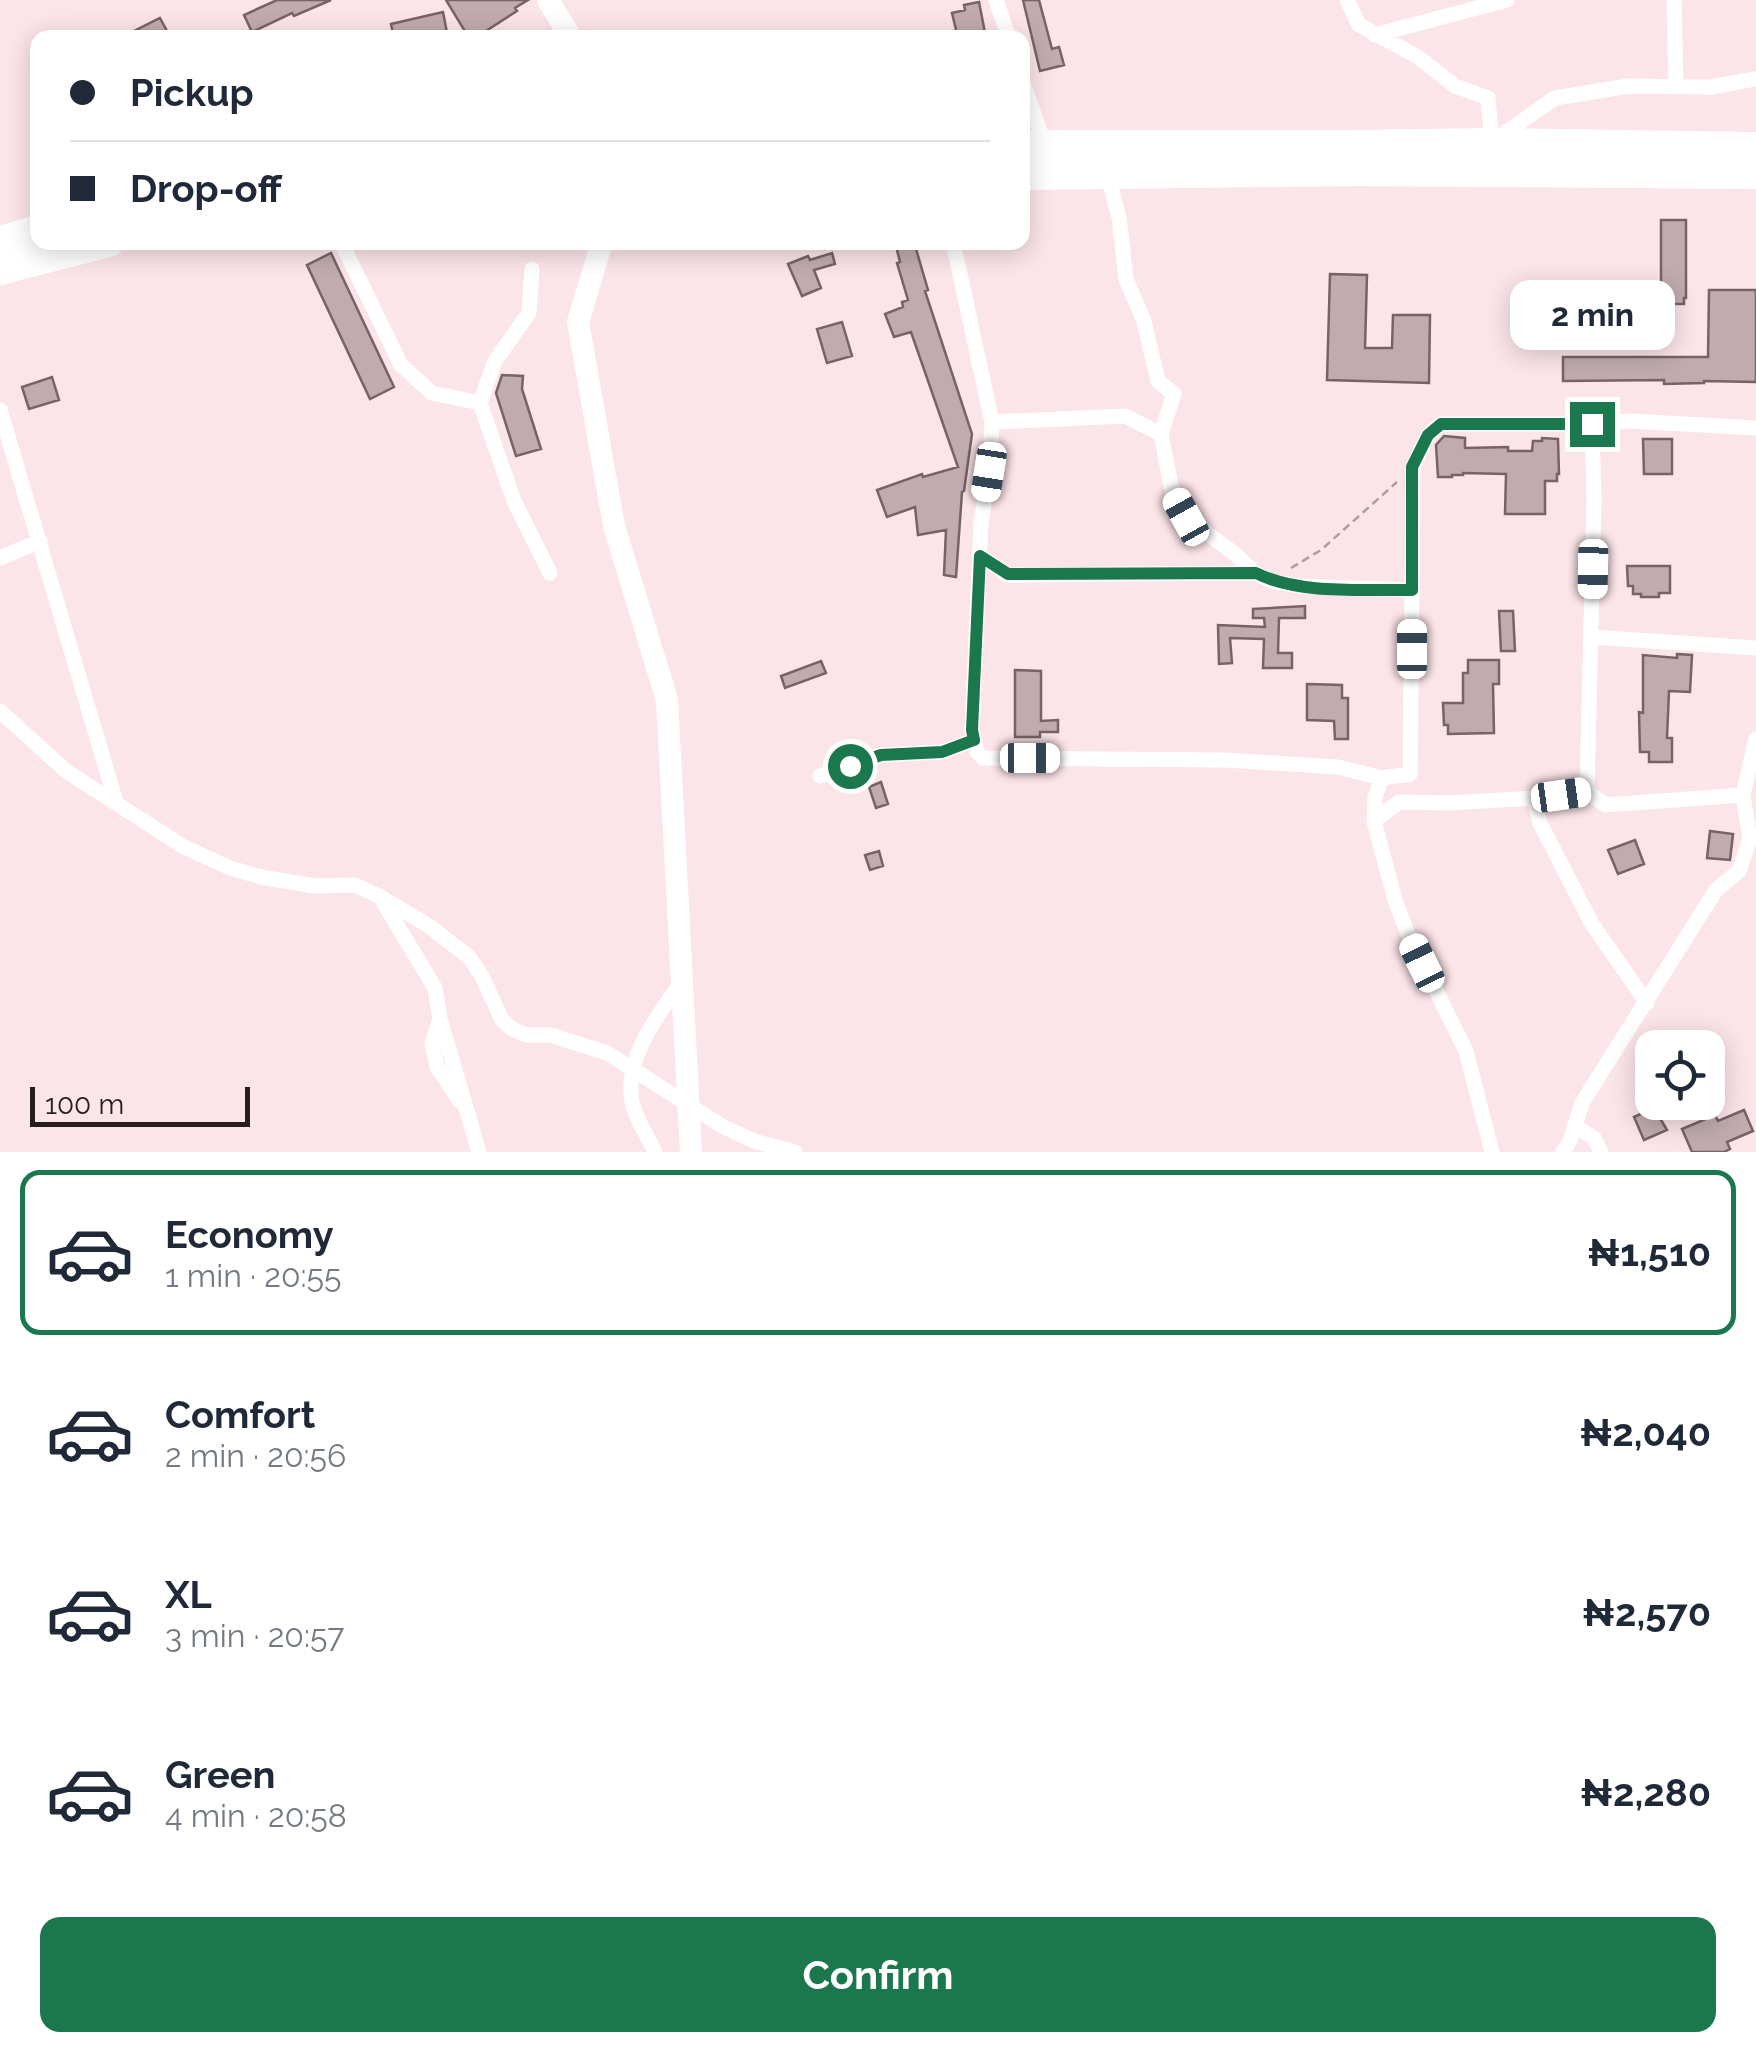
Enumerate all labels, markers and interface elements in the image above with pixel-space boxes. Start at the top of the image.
text: Pickup [130,70,254,115]
text: Drop-off [130,166,282,211]
callout: 2 min [1510,279,1674,349]
text: 2 min [1551,296,1634,333]
route end [1570,402,1615,447]
car [969,440,1009,504]
car [1158,483,1214,551]
car [1577,539,1609,599]
car [1397,619,1427,679]
car [1000,743,1060,773]
route start [828,744,873,789]
car [1529,776,1593,814]
car [1395,929,1449,997]
map controls [1635,1030,1725,1120]
button: locate [1635,1030,1725,1120]
scale bar [30,1082,250,1126]
text: 100 m [45,1088,124,1121]
icon: car [45,1208,135,1298]
text: Economy [165,1212,334,1257]
text: ₦1,510 [1588,1230,1711,1275]
text: 1 min · 20:55 [165,1257,341,1294]
icon: car [45,1388,135,1478]
text: Comfort [165,1392,315,1437]
text: ₦2,040 [1580,1410,1711,1455]
text: 2 min · 20:56 [165,1437,346,1474]
icon: car [45,1568,135,1658]
text: XL [165,1572,212,1617]
text: ₦2,570 [1582,1590,1711,1635]
text: 3 min · 20:57 [165,1617,344,1654]
icon: car [45,1748,135,1838]
text: Green [165,1752,275,1797]
text: ₦2,280 [1580,1770,1711,1815]
text: 4 min · 20:58 [165,1797,347,1834]
button: Confirm [40,1917,1716,2032]

